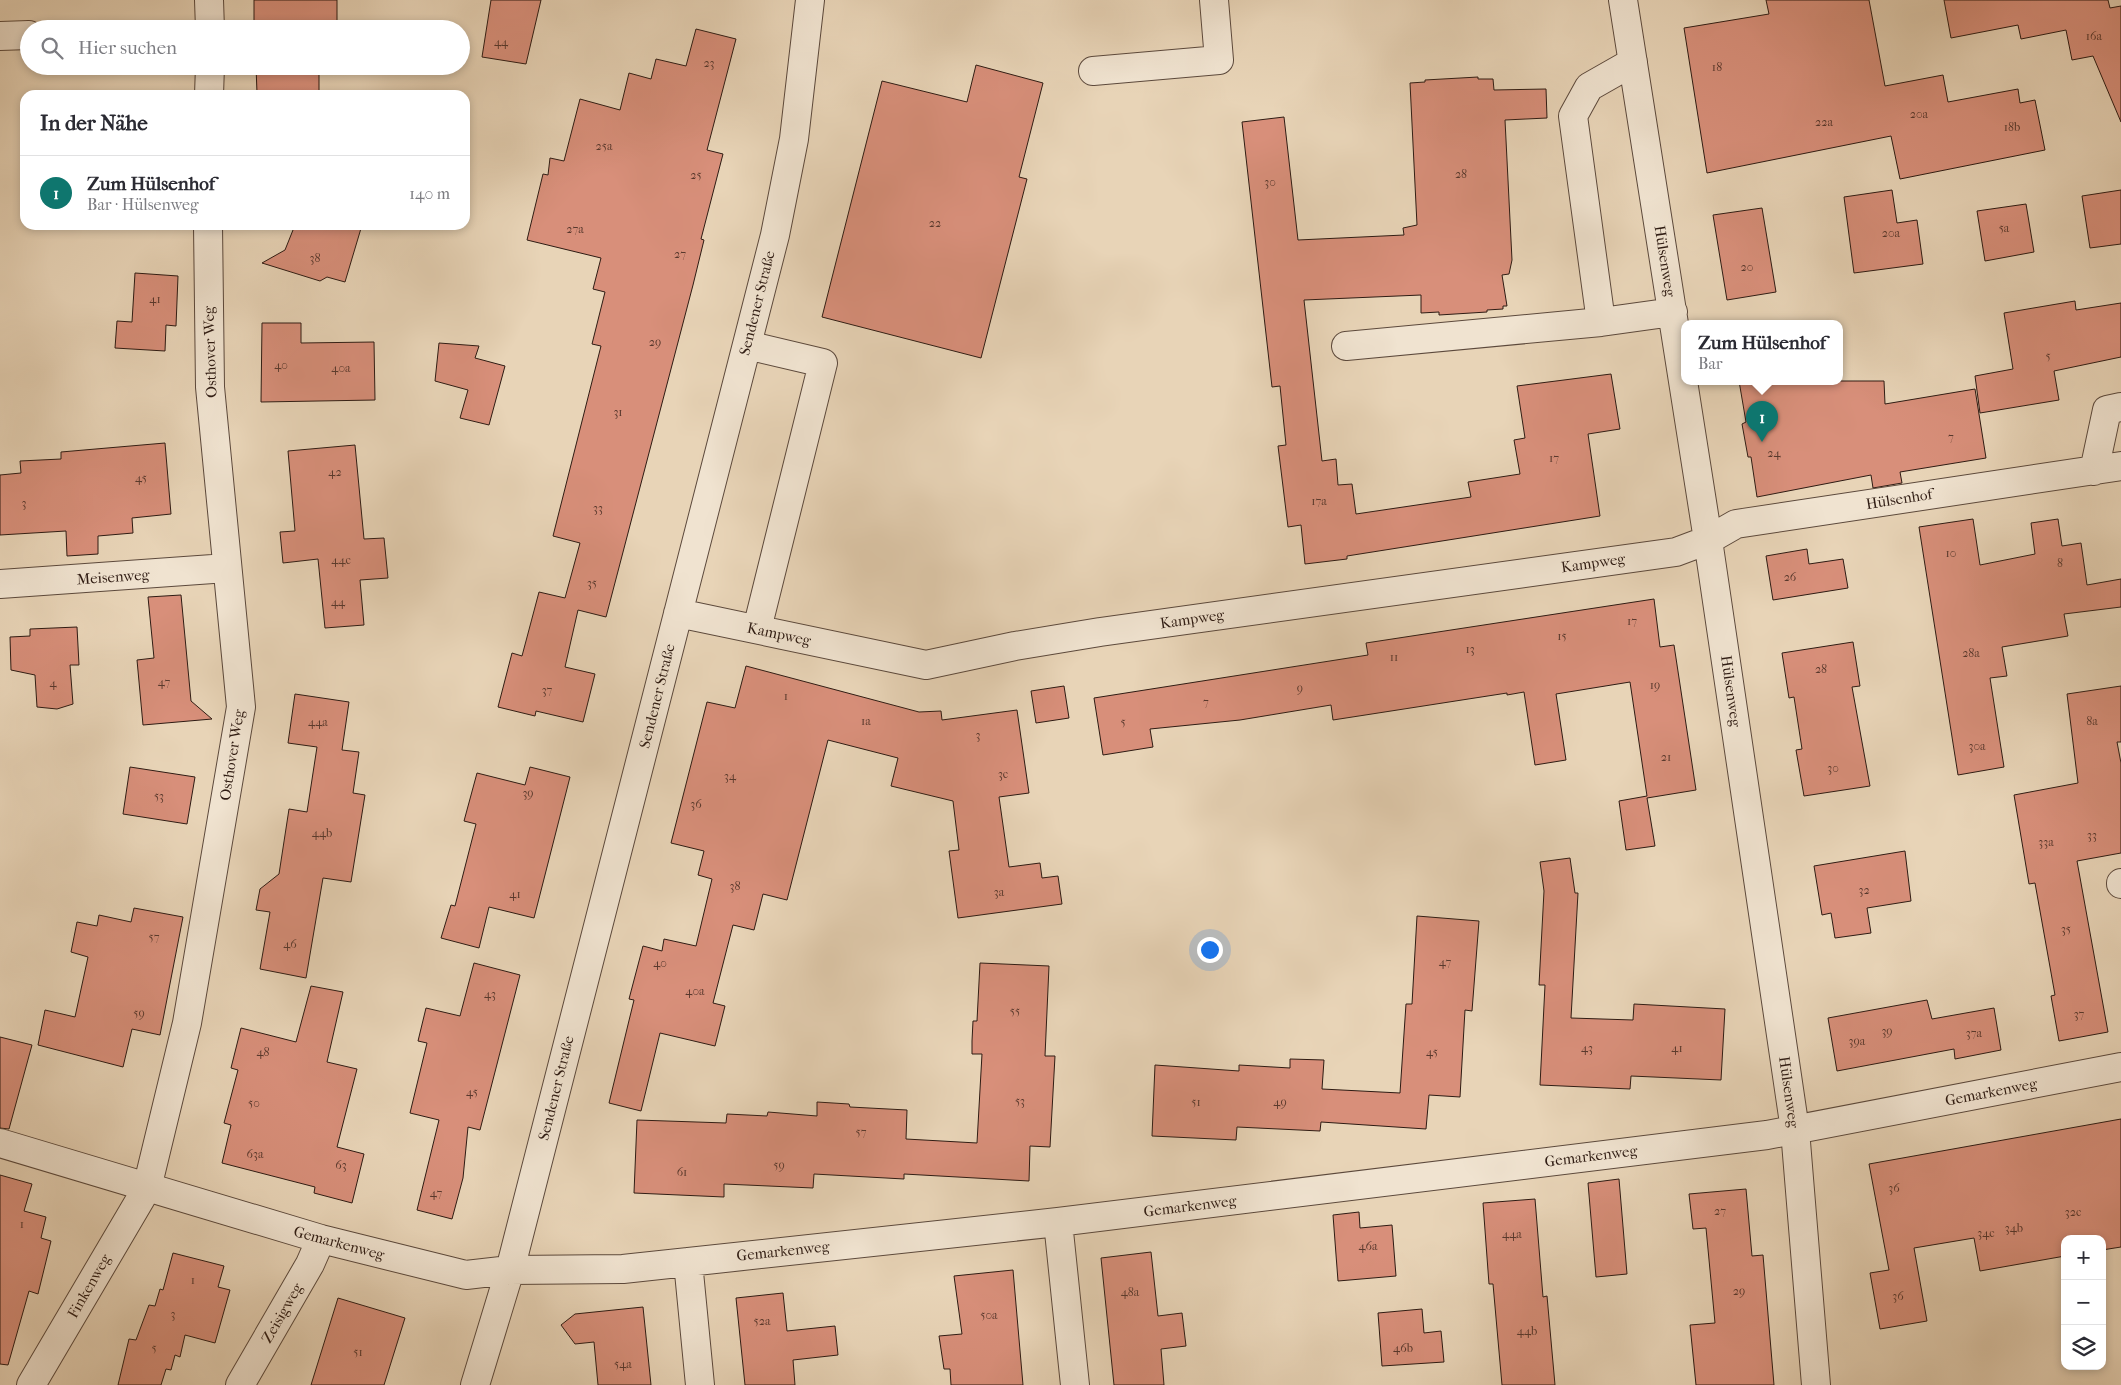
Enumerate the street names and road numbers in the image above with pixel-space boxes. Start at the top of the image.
street label: Hülsenweg [1650,224,1680,299]
street label: Sendener Straße [735,248,779,357]
street label: Osthover Weg [199,305,221,398]
street label: Hülsenhof [1865,484,1936,513]
street label: Kampweg [1560,549,1627,576]
street label: Meisenweg [76,565,151,589]
street label: Kampweg [1159,605,1226,632]
street label: Kampweg [746,618,813,650]
street label: Sendener Straße [635,641,679,750]
street label: Hülsenweg [1717,654,1745,729]
street label: Osthover Weg [216,707,248,802]
street label: Sendener Straße [534,1033,578,1142]
street label: Hülsenweg [1775,1055,1803,1130]
street label: Gemarkenweg [1943,1074,2039,1110]
street label: Gemarkenweg [1544,1141,1639,1171]
street label: Gemarkenweg [1143,1191,1238,1221]
street label: Gemarkenweg [292,1222,387,1264]
street label: Gemarkenweg [736,1237,831,1265]
street label: Finkenweg [64,1250,115,1321]
street label: Zeisigweg [258,1279,307,1346]

